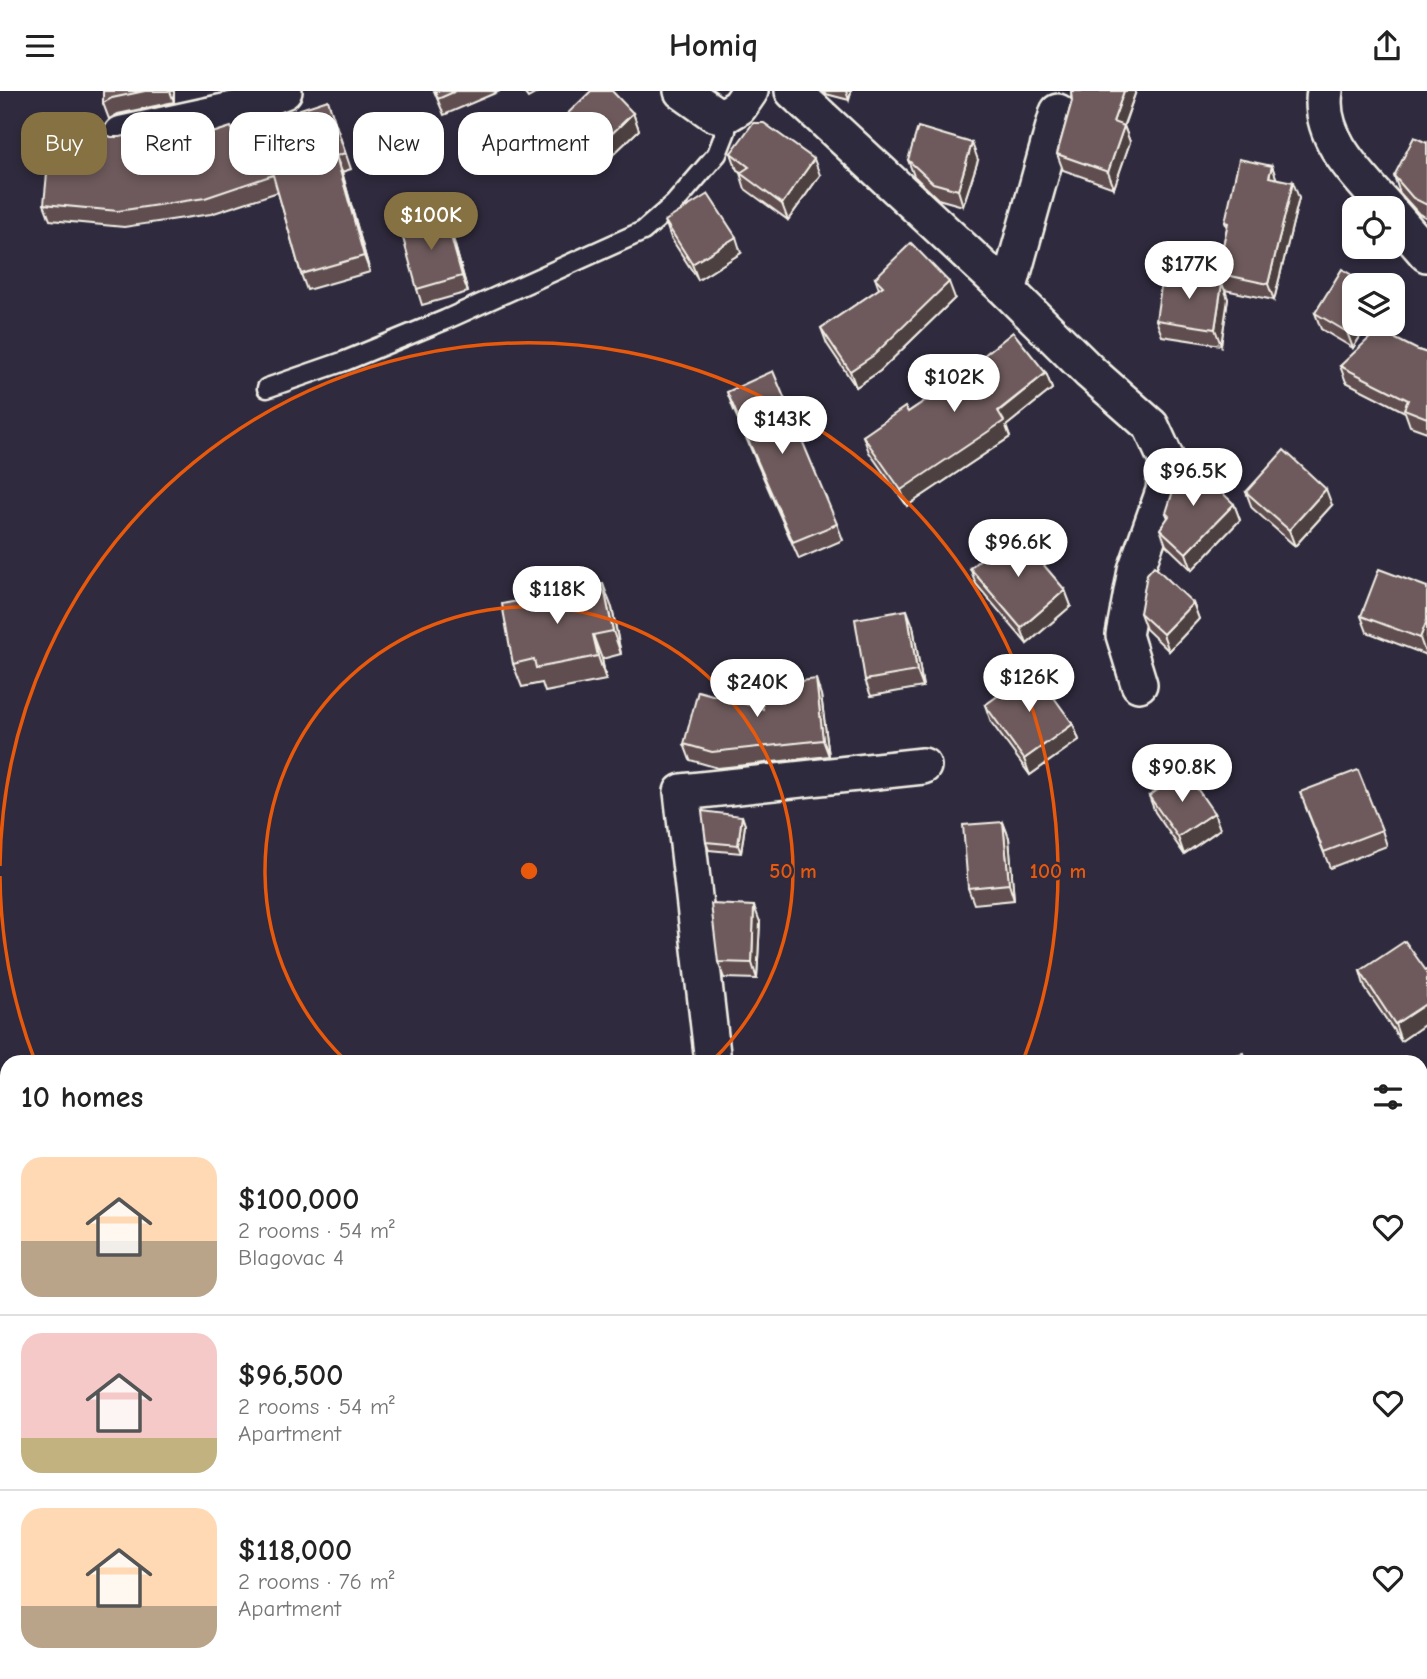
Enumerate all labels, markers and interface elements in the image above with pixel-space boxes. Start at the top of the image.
icon: menu [21,27,59,65]
text: Homiq [669,27,758,64]
icon: share [1368,27,1406,65]
chip: Buy [21,112,107,175]
chip: Rent [121,112,215,175]
chip: Filters [229,112,339,175]
chip: New [353,112,444,175]
chip: Apartment [458,112,613,175]
pin: $100K [382,193,480,252]
map controls [1342,196,1405,336]
button: locate [1342,196,1405,259]
text: $100K [400,201,462,228]
pin: $177K [1140,241,1238,301]
text: $177K [1161,250,1217,277]
button: layers [1342,273,1405,336]
pin: $102K [905,355,1003,414]
text: $102K [924,363,984,390]
pin: $143K [733,397,831,456]
text: $143K [753,405,811,432]
pin: $96.5K [1136,449,1250,508]
text: $96.5K [1159,457,1227,484]
pin: $96.6K [961,519,1075,579]
text: $96.6K [984,528,1052,555]
pin: $118K [508,567,606,626]
text: $118K [529,575,585,602]
pin: $126K [980,655,1078,714]
pin: $240K [708,659,806,719]
text: $126K [999,663,1059,690]
text: $240K [726,668,788,695]
pin: $90.8K [1125,745,1239,804]
text: $90.8K [1148,753,1216,780]
centre of rings [517,859,541,883]
text: 50 m [769,859,817,883]
text: 100 m [1030,859,1086,883]
icon: filters [1369,1078,1407,1116]
text: 10 homes [21,1080,143,1115]
text: $100,000 [238,1182,359,1217]
icon: home [77,1185,161,1269]
icon: heart [1369,1208,1407,1246]
text: 2 rooms · 54 m² [238,1217,395,1244]
text: Blagovac 4 [238,1244,344,1271]
text: $96,500 [238,1358,343,1393]
icon: home [77,1361,161,1445]
icon: heart [1369,1384,1407,1422]
text: 2 rooms · 54 m² [238,1393,395,1420]
text: Apartment [238,1420,341,1447]
text: $118,000 [238,1533,352,1568]
icon: home [77,1536,161,1620]
icon: heart [1369,1559,1407,1597]
text: 2 rooms · 76 m² [238,1568,394,1595]
text: Apartment [238,1595,341,1622]

